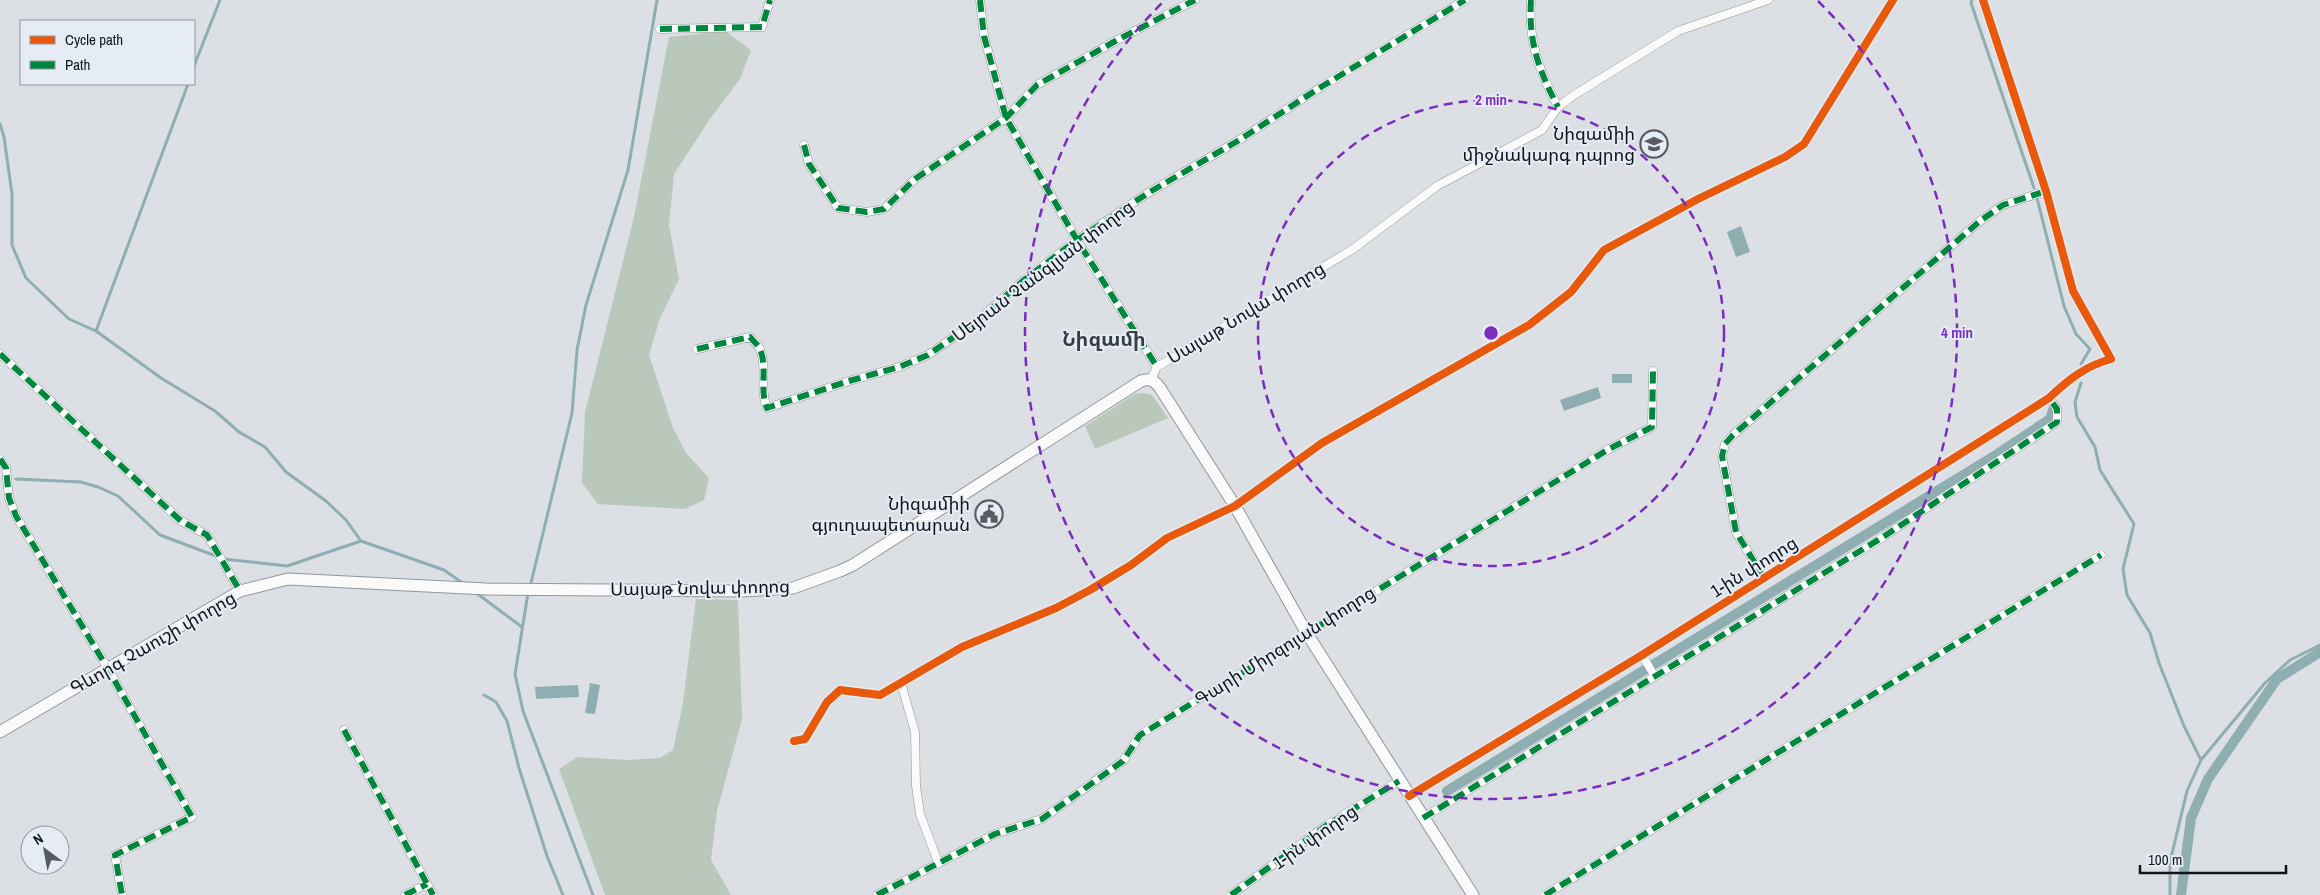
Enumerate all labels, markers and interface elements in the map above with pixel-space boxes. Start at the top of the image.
legend [20,20,195,85]
text: Cycle path [65,29,123,50]
text: Path [65,54,90,75]
text: 2 min [1475,89,1507,110]
place label: Նիզամիի միջնակարգ դպրոց [1462,121,1635,167]
school or university icon: Նիզամիի միջնակարգ դպրոց [1639,129,1669,159]
street label: Սեյրան Չանգլյան փողոց [947,194,1139,347]
street label: Սայաթ Նովա փողոց [1162,256,1329,370]
text: 4 min [1941,322,1973,343]
centre of rings [1482,324,1500,342]
district label: Նիզամի [1062,325,1146,352]
place label: Նիզամիի գյուղապետարան [811,491,970,537]
public building icon: Նիզամիի գյուղապետարան [974,499,1004,529]
street label: 1-ին փողոց [1706,530,1802,603]
street label: Սայաթ Նովա փողոց [610,573,790,602]
street label: Գարի Միրզոյան փողոց [1190,580,1380,711]
street label: Գևորգ Չաուշի փողոց [65,585,240,700]
street label: 1-ին փողոց [1267,798,1362,875]
north arrow [20,825,70,875]
text: N [30,829,46,849]
scale bar [2140,842,2286,874]
text: 100 m [2148,849,2182,870]

